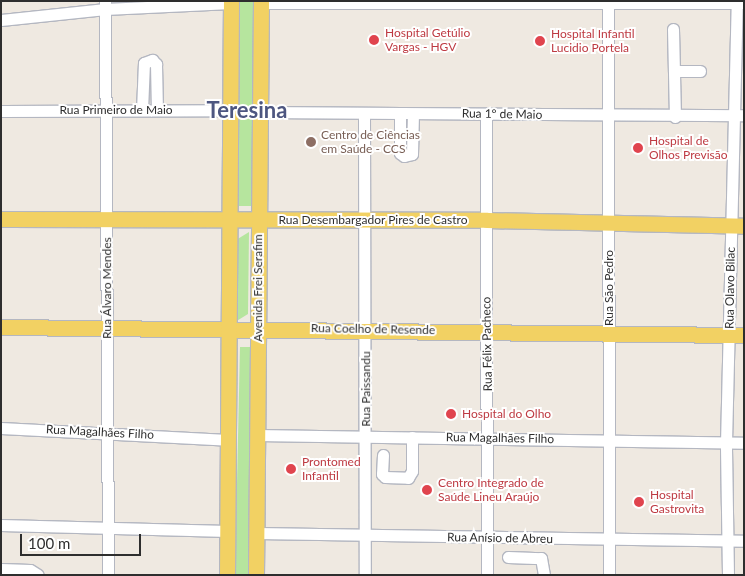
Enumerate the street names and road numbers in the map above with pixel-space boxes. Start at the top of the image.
street label: Rua Primeiro de Maio [59,103,173,117]
street label: Rua 1º de Maio [462,106,542,122]
street label: Rua Desembargador Pires de Castro [278,213,468,227]
street label: Avenida Frei Serafim [251,234,265,342]
street label: Rua Álvaro Mendes [100,237,114,339]
street label: Rua Olavo Bilac [722,247,738,329]
street label: Rua São Pedro [602,250,616,326]
street label: Rua Félix Pacheco [479,297,495,391]
street label: Rua Coelho de Resende [311,321,435,337]
street label: Rua Paissandu [359,351,373,427]
street label: Rua Magalhães Filho [46,422,154,442]
street label: Rua Magalhães Filho [446,430,554,446]
street label: Rua Anísio de Abreu [447,530,553,546]

